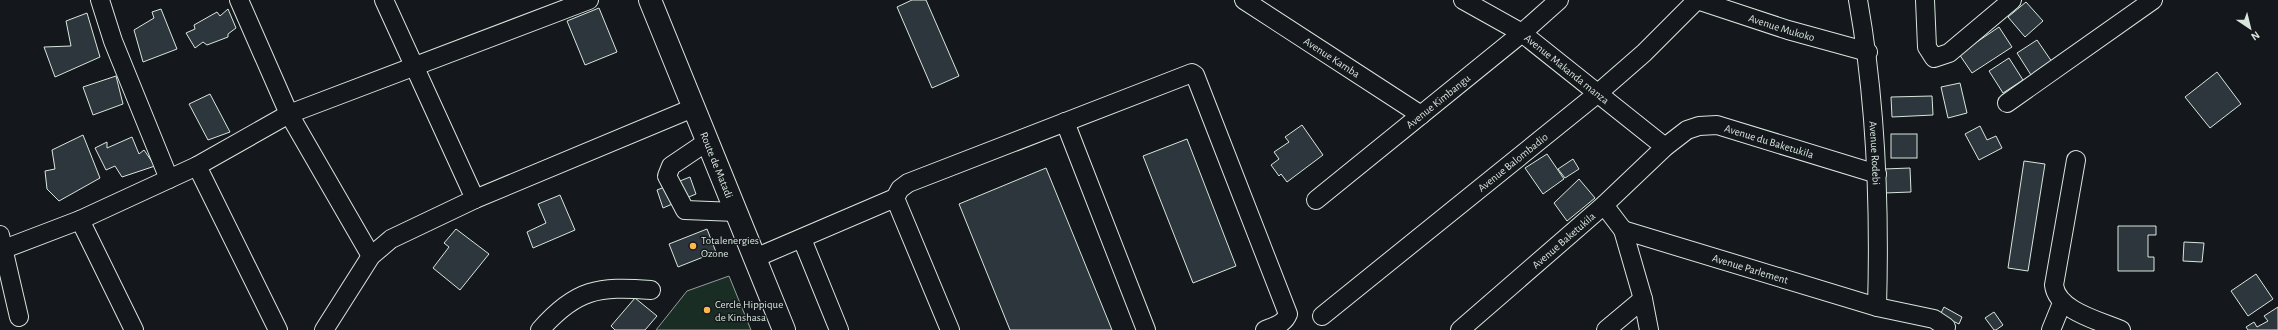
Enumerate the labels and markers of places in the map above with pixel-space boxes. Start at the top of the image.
place label: Totalenergies Ozone [701,235,759,259]
marker: Totalenergies Ozone [688,241,698,251]
place label: Cercle Hippique de Kinshasa [715,299,783,323]
marker: Cercle Hippique de Kinshasa [702,305,712,315]

